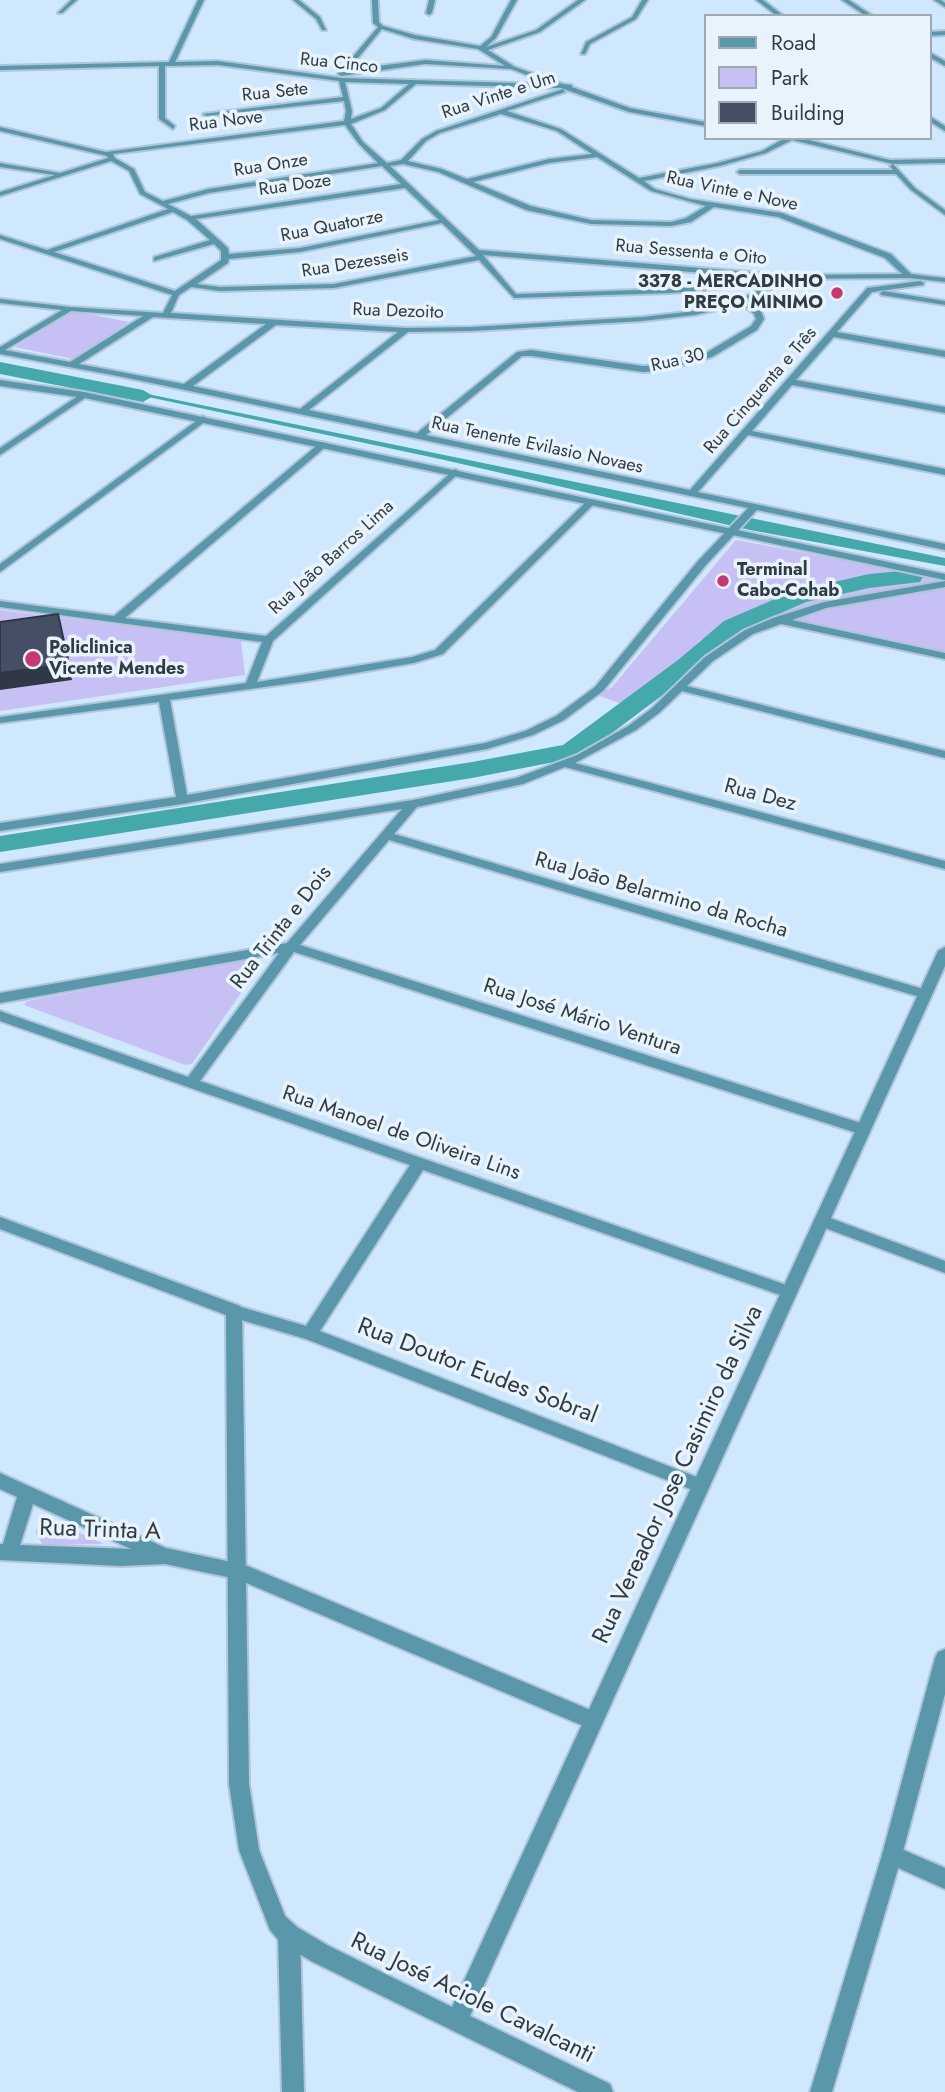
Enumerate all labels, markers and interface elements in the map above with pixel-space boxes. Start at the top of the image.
legend [704,14,931,140]
text: Road [771,28,816,58]
street label: Rua Cinco [299,49,379,79]
text: Park [771,63,808,93]
street label: Rua Vinte e Um [439,67,559,125]
street label: Rua Sete [241,79,309,107]
text: Building [771,98,844,128]
street label: Rua Nove [188,107,264,137]
street label: Rua Onze [233,150,309,182]
street label: Rua Vinte e Nove [664,168,800,216]
street label: Rua Doze [258,170,332,202]
street label: Rua Quatorze [279,206,385,248]
street label: Rua Sessenta e Oito [614,236,768,270]
street label: Rua Dezesseis [300,245,410,283]
place label: 3378 - MERCADINHO PREÇO MINIMO [638,272,823,314]
marker: 3378 - MERCADINHO PREÇO MINIMO [829,285,845,301]
street label: Rua Dezoito [352,300,444,324]
street label: Rua Cinquenta e Três [700,323,822,459]
street label: Rua 30 [649,344,707,378]
street label: Rua Tenente Evilasio Novaes [429,413,645,479]
street label: Rua João Barros Lima [265,496,399,620]
place label: Terminal Cabo-Cohab [737,560,839,602]
marker: Terminal Cabo-Cohab [715,573,731,589]
place label: Policlinica Vicente Mendes [49,638,185,680]
marker: Policlinica Vicente Mendes [23,649,43,669]
street label: Rua Dez [721,774,799,818]
street label: Rua João Belarmino da Rocha [532,848,790,944]
street label: Rua Trinta e Dois [226,861,338,995]
street label: Rua José Mário Ventura [480,974,684,1062]
street label: Rua Manoel de Oliveira Lins [279,1081,523,1187]
street label: Rua Vereador Jose Casimiro da Silva [588,1301,770,1649]
street label: Rua Doutor Eudes Sobral [353,1313,601,1431]
street label: Rua Trinta A [39,1514,161,1548]
street label: Rua José Aciole Cavalcanti [345,1927,599,2071]

